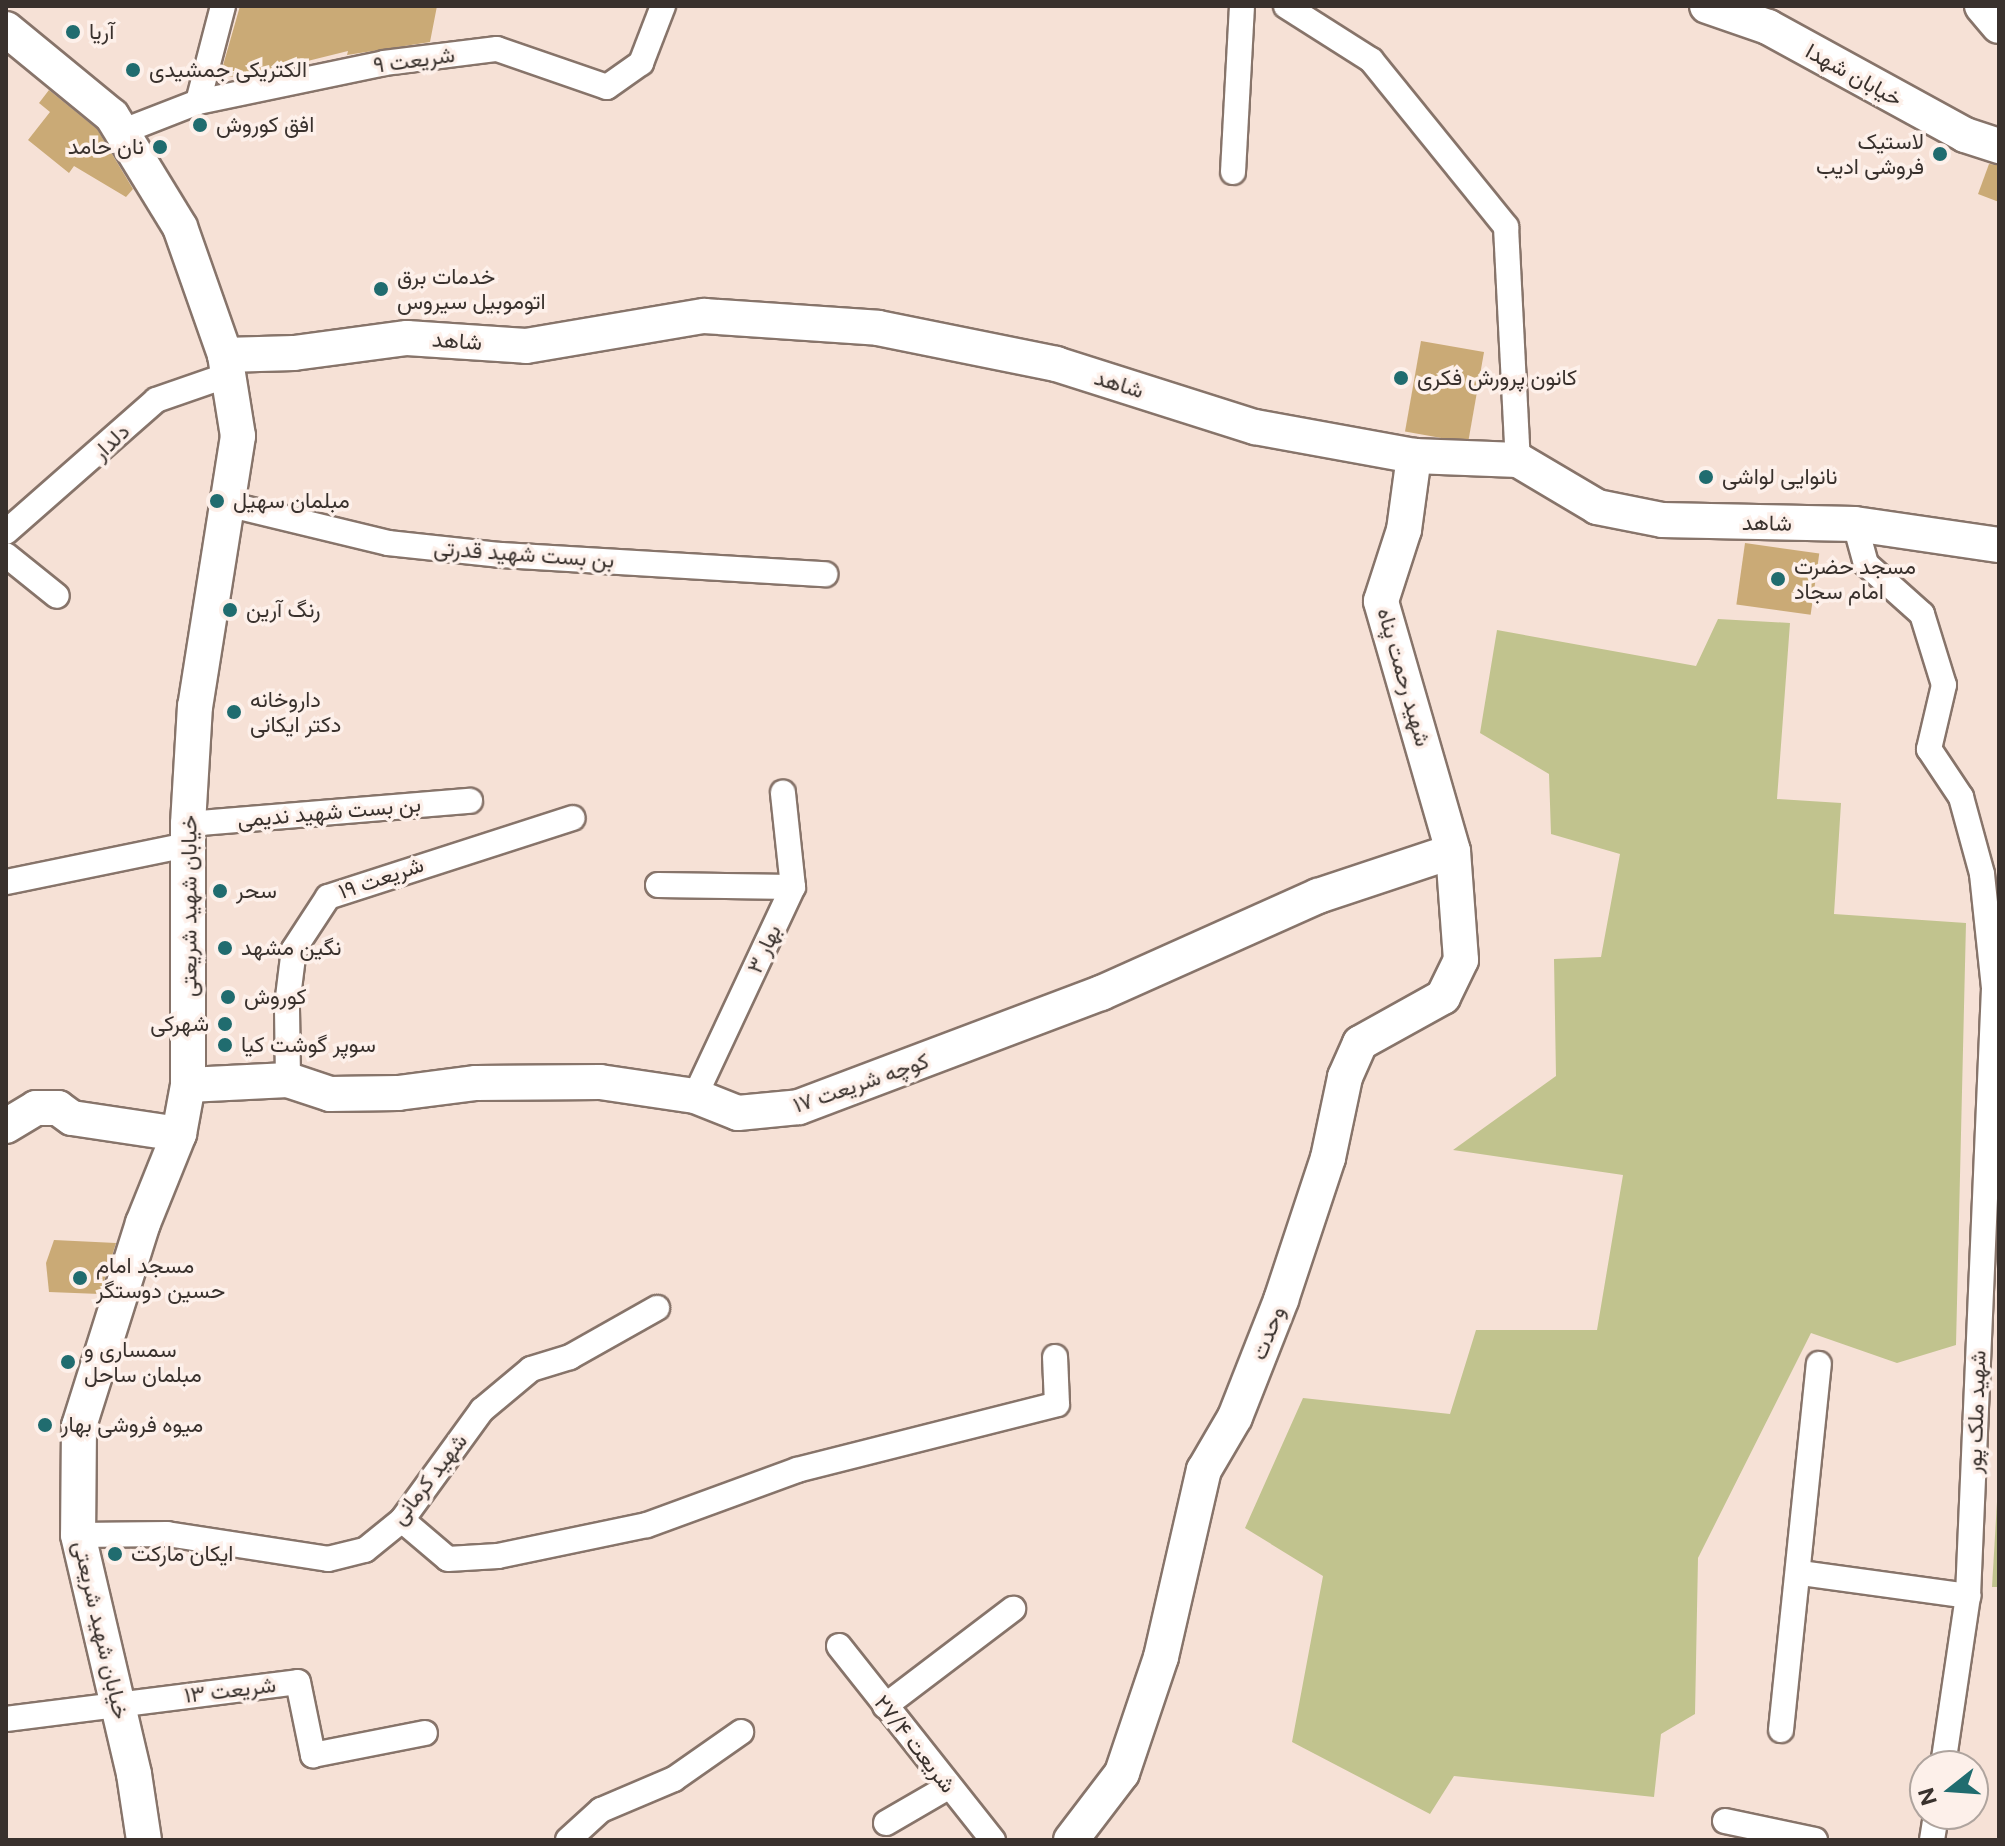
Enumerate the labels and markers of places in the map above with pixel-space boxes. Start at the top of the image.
place label: آریا [89,19,114,45]
marker: آریا [64,23,82,41]
place label: الکتریکی جمشیدی [149,57,307,83]
marker: الکتریکی جمشیدی [124,61,142,79]
place label: افق کوروش [216,112,314,138]
marker: افق کوروش [191,116,209,134]
place label: لاستیک فروشی ادیب [1816,128,1924,180]
place label: نان حامد [68,134,144,160]
marker: نان حامد [151,138,169,156]
marker: لاستیک فروشی ادیب [1931,145,1949,163]
place label: خدمات برق اتوموبیل سیروس [397,263,546,314]
marker: خدمات برق اتوموبیل سیروس [372,280,390,298]
place label: کانون پرورش فکری [1417,365,1577,391]
marker: کانون پرورش فکری [1392,369,1410,387]
place label: نانوایی لواشی [1722,464,1838,490]
marker: نانوایی لواشی [1697,468,1715,486]
place label: مبلمان سهیل [233,488,350,514]
marker: مبلمان سهیل [208,492,226,510]
place label: مسجد حضرت امام سجاد [1794,553,1916,604]
marker: مسجد حضرت امام سجاد [1769,570,1787,588]
place label: رنگ آرین [246,597,321,623]
marker: رنگ آرین [221,601,239,619]
place label: داروخانه دکتر ایکانی [250,686,341,738]
marker: داروخانه دکتر ایکانی [225,703,243,721]
place label: سحر [236,878,277,904]
marker: سحر [211,882,229,900]
place label: نگین مشهد [241,935,342,961]
marker: نگین مشهد [216,939,234,957]
place label: کوروش [244,984,307,1010]
marker: کوروش [219,988,237,1006]
place label: شهرکی [150,1011,209,1037]
marker: شهرکی [216,1015,234,1033]
place label: سوپر گوشت کیا [241,1032,376,1058]
marker: سوپر گوشت کیا [216,1036,234,1054]
place label: مسجد امام حسین دوستگر [96,1252,225,1304]
marker: مسجد امام حسین دوستگر [71,1269,89,1287]
place label: سمساری و مبلمان ساحل [84,1336,202,1388]
marker: سمساری و مبلمان ساحل [59,1353,77,1371]
place label: میوه فروشی بهار [61,1412,203,1438]
marker: میوه فروشی بهار [36,1416,54,1434]
place label: ایکان مارکت [131,1541,233,1567]
marker: ایکان مارکت [106,1545,124,1563]

